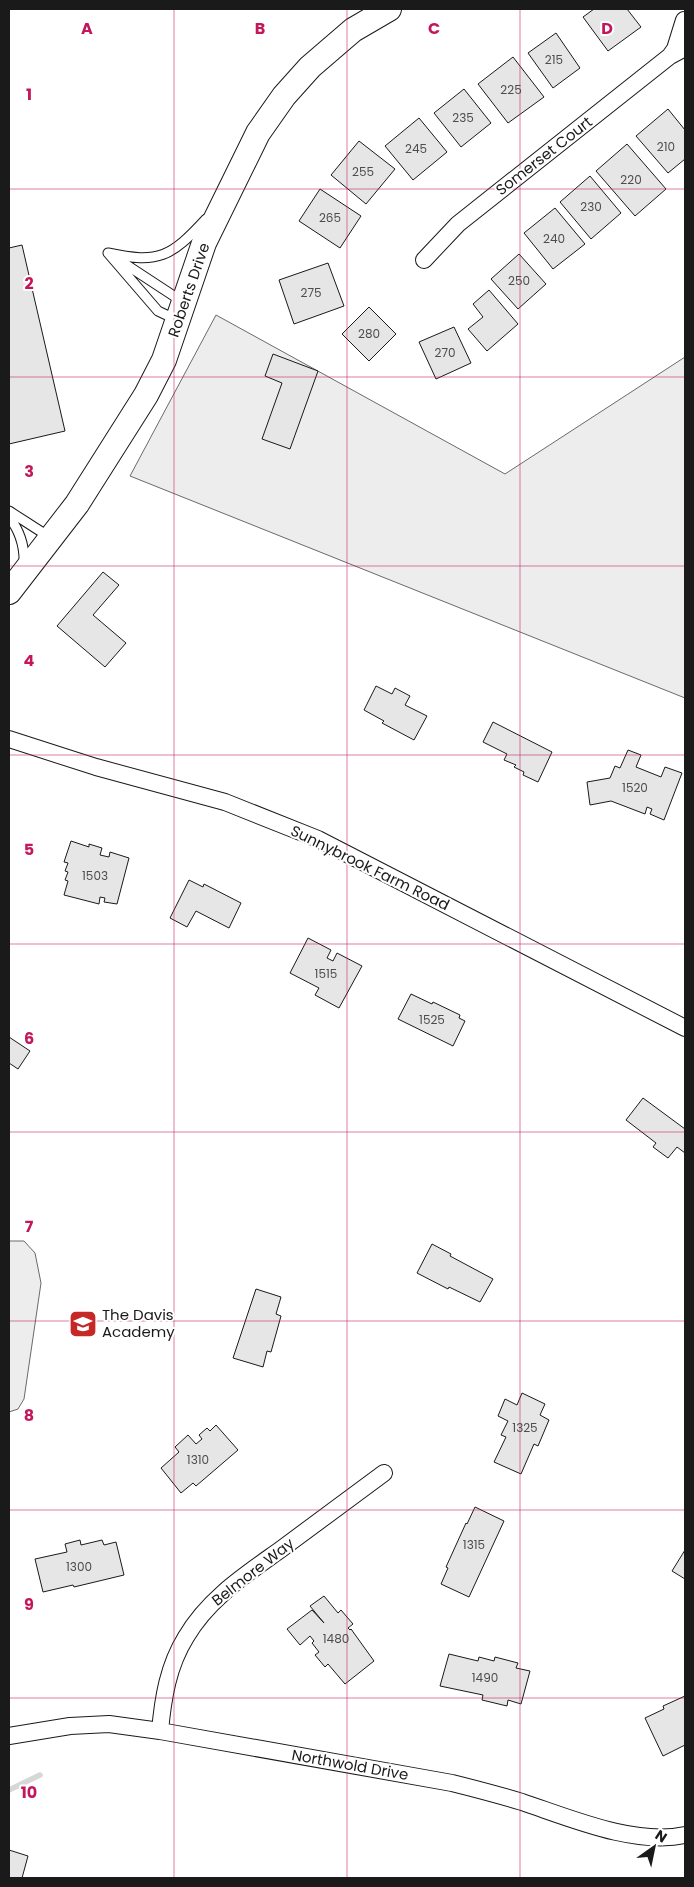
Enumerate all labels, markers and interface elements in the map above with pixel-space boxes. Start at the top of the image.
text: A [81,17,93,40]
text: B [255,17,265,40]
text: C [428,17,440,40]
text: D [601,17,613,40]
house number: 215 [545,51,563,68]
house number: 225 [500,81,522,98]
text: 1 [26,83,32,106]
house number: 235 [452,109,474,126]
street label: Somerset Court [491,111,596,200]
house number: 210 [657,138,675,155]
house number: 245 [405,140,427,157]
house number: 255 [352,163,374,180]
house number: 220 [620,171,642,188]
house number: 230 [580,198,602,215]
house number: 265 [319,209,341,226]
house number: 240 [543,230,565,247]
street label: Roberts Drive [163,240,215,340]
text: 2 [24,272,34,295]
house number: 250 [508,272,530,289]
house number: 275 [301,284,322,301]
house number: 280 [358,325,380,342]
house number: 270 [435,344,456,361]
text: 3 [24,460,34,483]
text: 4 [24,649,35,672]
house number: 1520 [622,779,648,796]
street label: Sunnybrook Farm Road [287,820,453,915]
text: 5 [24,838,34,861]
house number: 1503 [82,867,108,884]
house number: 1515 [315,965,337,982]
house number: 1525 [419,1011,445,1028]
text: 6 [24,1027,34,1050]
text: 7 [25,1215,34,1238]
place label: The Davis Academy [102,1304,175,1342]
school or university icon: The Davis Academy [68,1309,98,1339]
text: 8 [24,1404,34,1427]
house number: 1325 [512,1419,538,1436]
house number: 1310 [187,1451,209,1468]
street label: Belmore Way [207,1532,299,1610]
house number: 1315 [463,1536,485,1553]
house number: 1300 [66,1558,92,1575]
text: 9 [24,1593,34,1616]
house number: 1480 [323,1630,349,1647]
house number: 1490 [472,1669,498,1686]
street label: Northwold Drive [290,1744,410,1785]
text: 10 [21,1781,37,1804]
north arrow [629,1822,679,1872]
text: N [651,1825,671,1847]

